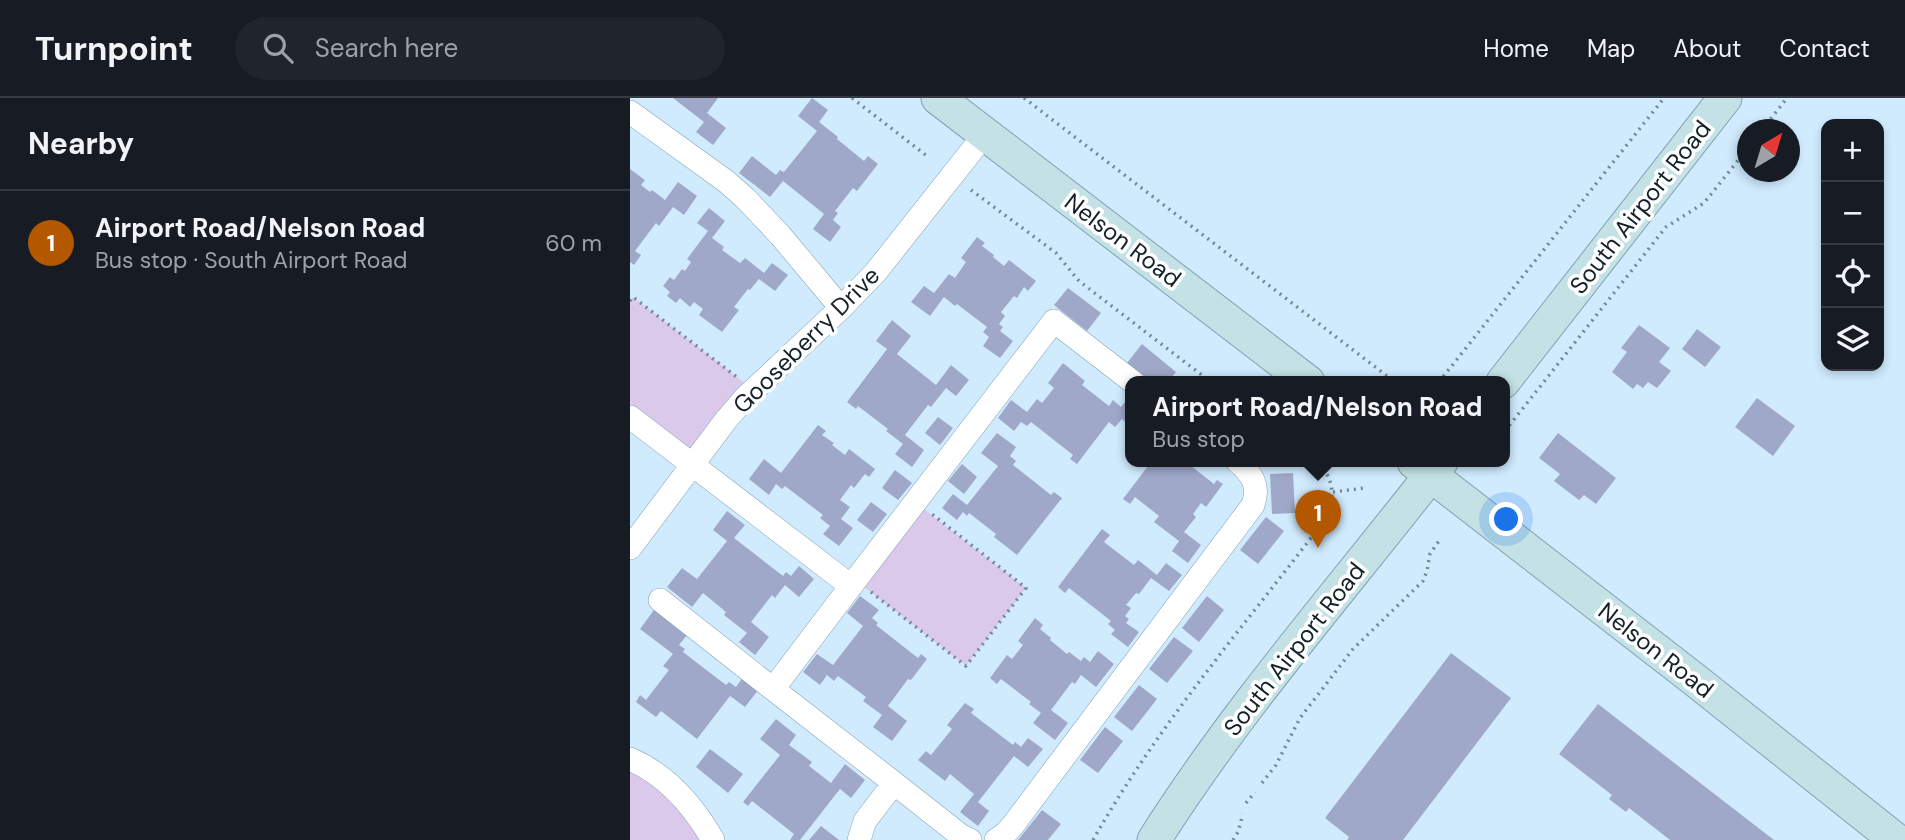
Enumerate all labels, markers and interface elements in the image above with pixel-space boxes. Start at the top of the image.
search box [235,17,725,80]
text: Turnpoint [35,27,193,70]
icon: search [259,29,297,67]
text: Search here [315,31,458,65]
text: Home [1483,33,1549,64]
text: Map [1587,33,1635,64]
text: About [1673,33,1742,64]
text: Contact [1780,33,1870,64]
street label: South Airport Road [1563,114,1717,300]
north arrow [1737,119,1800,182]
map controls [1821,119,1884,371]
button: + [1821,119,1884,182]
text: Nearby [28,124,134,163]
button: − [1821,182,1884,245]
street label: Nelson Road [1059,186,1187,294]
text: Airport Road/Nelson Road [95,211,425,245]
text: 1 [47,228,55,258]
text: 60 m [545,228,602,258]
text: Bus stop · South Airport Road [95,245,407,275]
button: locate [1821,245,1884,308]
street label: Gooseberry Drive [726,260,886,420]
button: layers [1821,308,1884,371]
popup [1125,376,1510,467]
text: Airport Road/Nelson Road [1152,390,1483,424]
text: Bus stop [1152,424,1245,454]
pin: 1 [1295,490,1341,548]
your location [1489,502,1523,536]
street label: South Airport Road [1217,556,1371,742]
street label: Nelson Road [1592,595,1720,705]

